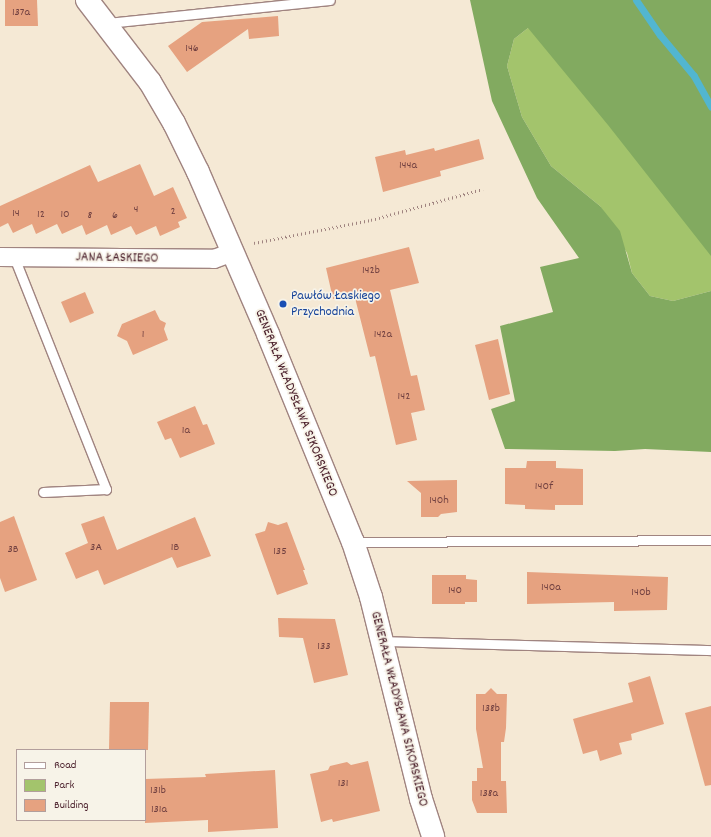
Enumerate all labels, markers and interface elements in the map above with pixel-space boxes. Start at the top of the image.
house number: 137a [12,6,30,20]
house number: 146 [185,42,199,56]
house number: 144a [399,159,417,173]
house number: 4 [134,203,138,217]
house number: 2 [170,205,176,219]
house number: 14 [12,207,20,221]
house number: 12 [37,208,45,222]
house number: 10 [60,208,70,222]
house number: 8 [88,209,92,223]
house number: 6 [112,209,118,223]
street label: JANA ŁASKIEGO [76,249,158,267]
house number: 142b [362,264,380,278]
place label: Pawłów Łaskiego Przychodnia [291,288,380,320]
marker: Pawłów Łaskiego Przychodnia [278,299,288,309]
street label: GENERAŁA WŁADYSŁAWA SIKORSKIEGO [251,307,341,499]
house number: 1 [142,328,144,342]
house number: 142a [374,328,392,342]
house number: 142 [398,390,410,404]
house number: 1a [182,424,190,438]
house number: 140f [535,480,553,494]
house number: 140h [429,494,449,508]
house number: 3A [90,541,102,555]
house number: 1B [171,541,179,555]
house number: 3B [7,543,19,557]
house number: 135 [273,545,287,559]
house number: 140a [541,581,561,595]
house number: 140 [448,584,462,598]
house number: 140b [631,586,651,600]
street label: GENERAŁA WŁADYSŁAWA SIKORSKIEGO [367,610,431,808]
house number: 133 [317,640,331,654]
house number: 138b [482,702,500,716]
legend [16,749,146,821]
text: Road [54,757,76,774]
text: Park [54,777,74,794]
house number: 131 [338,777,348,791]
house number: 131b [150,784,166,798]
house number: 138a [480,787,498,801]
text: Building [54,797,89,814]
house number: 131a [151,803,167,817]

